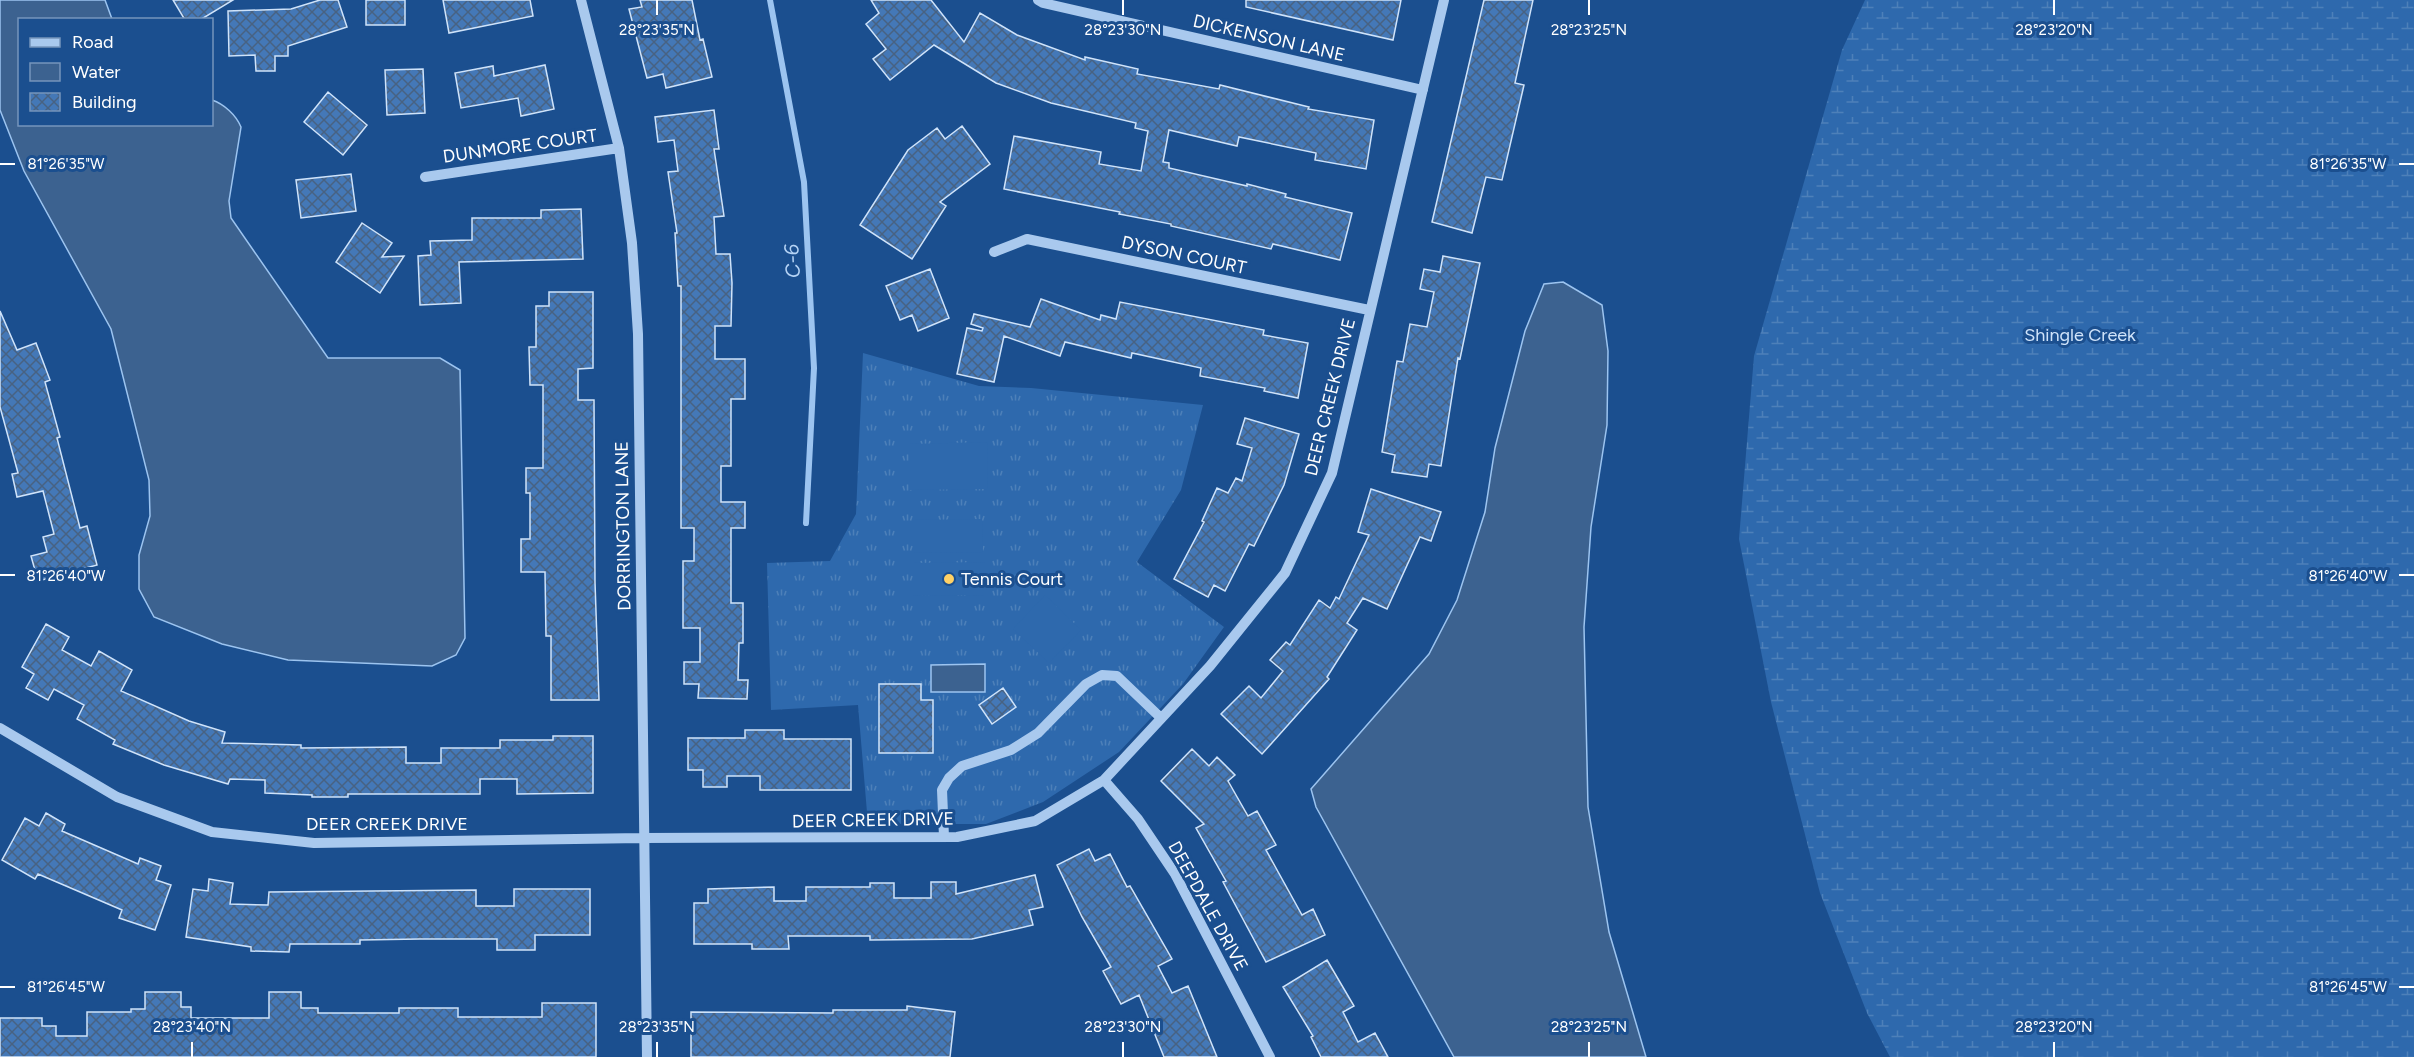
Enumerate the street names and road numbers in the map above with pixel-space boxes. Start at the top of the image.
street label: DICKENSON LANE [1191,10,1347,66]
street label: DUNMORE COURT [442,124,599,168]
street label: DYSON COURT [1119,231,1249,279]
street label: DEER CREEK DRIVE [1300,316,1360,478]
street label: DORRINGTON LANE [611,441,635,611]
street label: DEER CREEK DRIVE [792,808,954,832]
street label: DEER CREEK DRIVE [306,813,468,835]
street label: DEEPDALE DRIVE [1163,837,1253,975]

